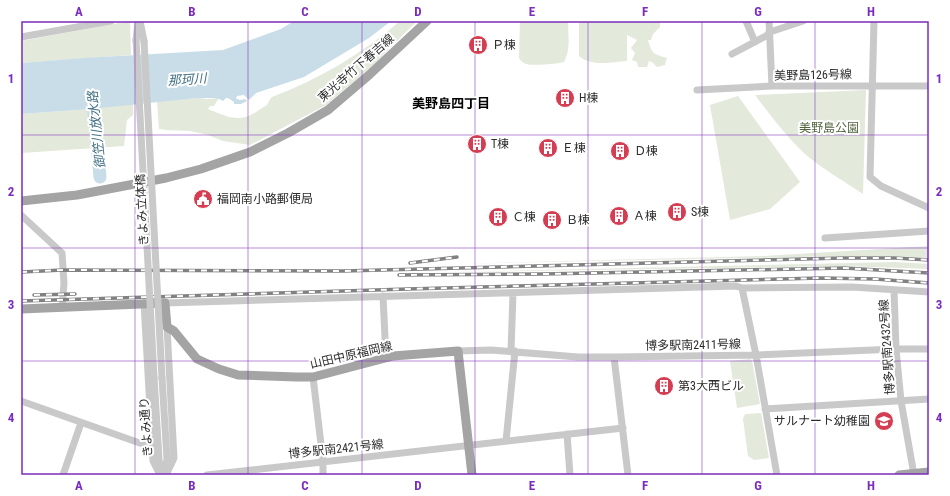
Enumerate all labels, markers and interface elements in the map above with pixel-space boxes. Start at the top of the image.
text: A [75,4,83,19]
text: B [188,4,196,19]
text: C [301,4,309,19]
text: D [414,4,422,19]
text: E [529,4,536,19]
text: F [642,4,648,19]
text: G [754,4,762,19]
text: H [867,4,875,19]
street label: 東光寺竹下春吉線 [315,31,397,105]
building icon: Ｐ棟 [467,34,489,56]
place label: Ｐ棟 [492,38,516,52]
street label: 美野島126号線 [774,67,852,83]
text: 1 [8,71,14,86]
water label: 那珂川 [167,71,209,88]
text: 1 [936,71,942,86]
building icon: H棟 [554,87,576,109]
water label: 御笠川放水路 [85,89,108,170]
place label: H棟 [579,91,598,105]
district label: 美野島四丁目 [412,96,490,111]
park label: 美野島公園 [799,121,859,135]
building icon: T棟 [466,133,488,155]
place label: T棟 [491,137,509,151]
building icon: Ｅ棟 [537,137,559,159]
building icon: Ｄ棟 [609,140,631,162]
place label: Ｅ棟 [562,141,586,155]
place label: Ｄ棟 [634,144,658,158]
street label: きよみ立体橋 [133,174,151,246]
text: 2 [8,184,15,199]
text: 2 [936,184,943,199]
public building icon: 福岡南小路郵便局 [192,188,214,210]
place label: 福岡南小路郵便局 [217,192,313,206]
building icon: S棟 [666,201,688,223]
building icon: Ａ棟 [608,205,630,227]
place label: S棟 [691,205,709,219]
building icon: Ｃ棟 [487,206,509,228]
building icon: Ｂ棟 [541,209,563,231]
place label: Ａ棟 [633,209,657,223]
place label: Ｃ棟 [512,210,536,224]
place label: Ｂ棟 [566,213,590,227]
text: 3 [8,297,14,312]
text: 3 [936,297,942,312]
street label: 博多駅南2432号線 [877,299,897,395]
street label: 博多駅南2411号線 [645,337,741,353]
street label: 山田中原福岡線 [308,339,394,371]
building icon: 第3大西ビル [653,375,675,397]
place label: 第3大西ビル [678,379,744,393]
street label: きよみ通り [137,397,155,457]
text: 4 [8,410,15,425]
school or university icon: サルナート幼稚園 [873,410,895,432]
text: 4 [936,410,943,425]
place label: サルナート幼稚園 [774,414,870,428]
street label: 博多駅南2421号線 [288,437,384,461]
text: A [75,478,83,493]
text: B [188,478,196,493]
text: C [301,478,309,493]
text: D [414,478,422,493]
text: E [529,478,536,493]
text: F [642,478,648,493]
text: G [754,478,762,493]
text: H [867,478,875,493]

